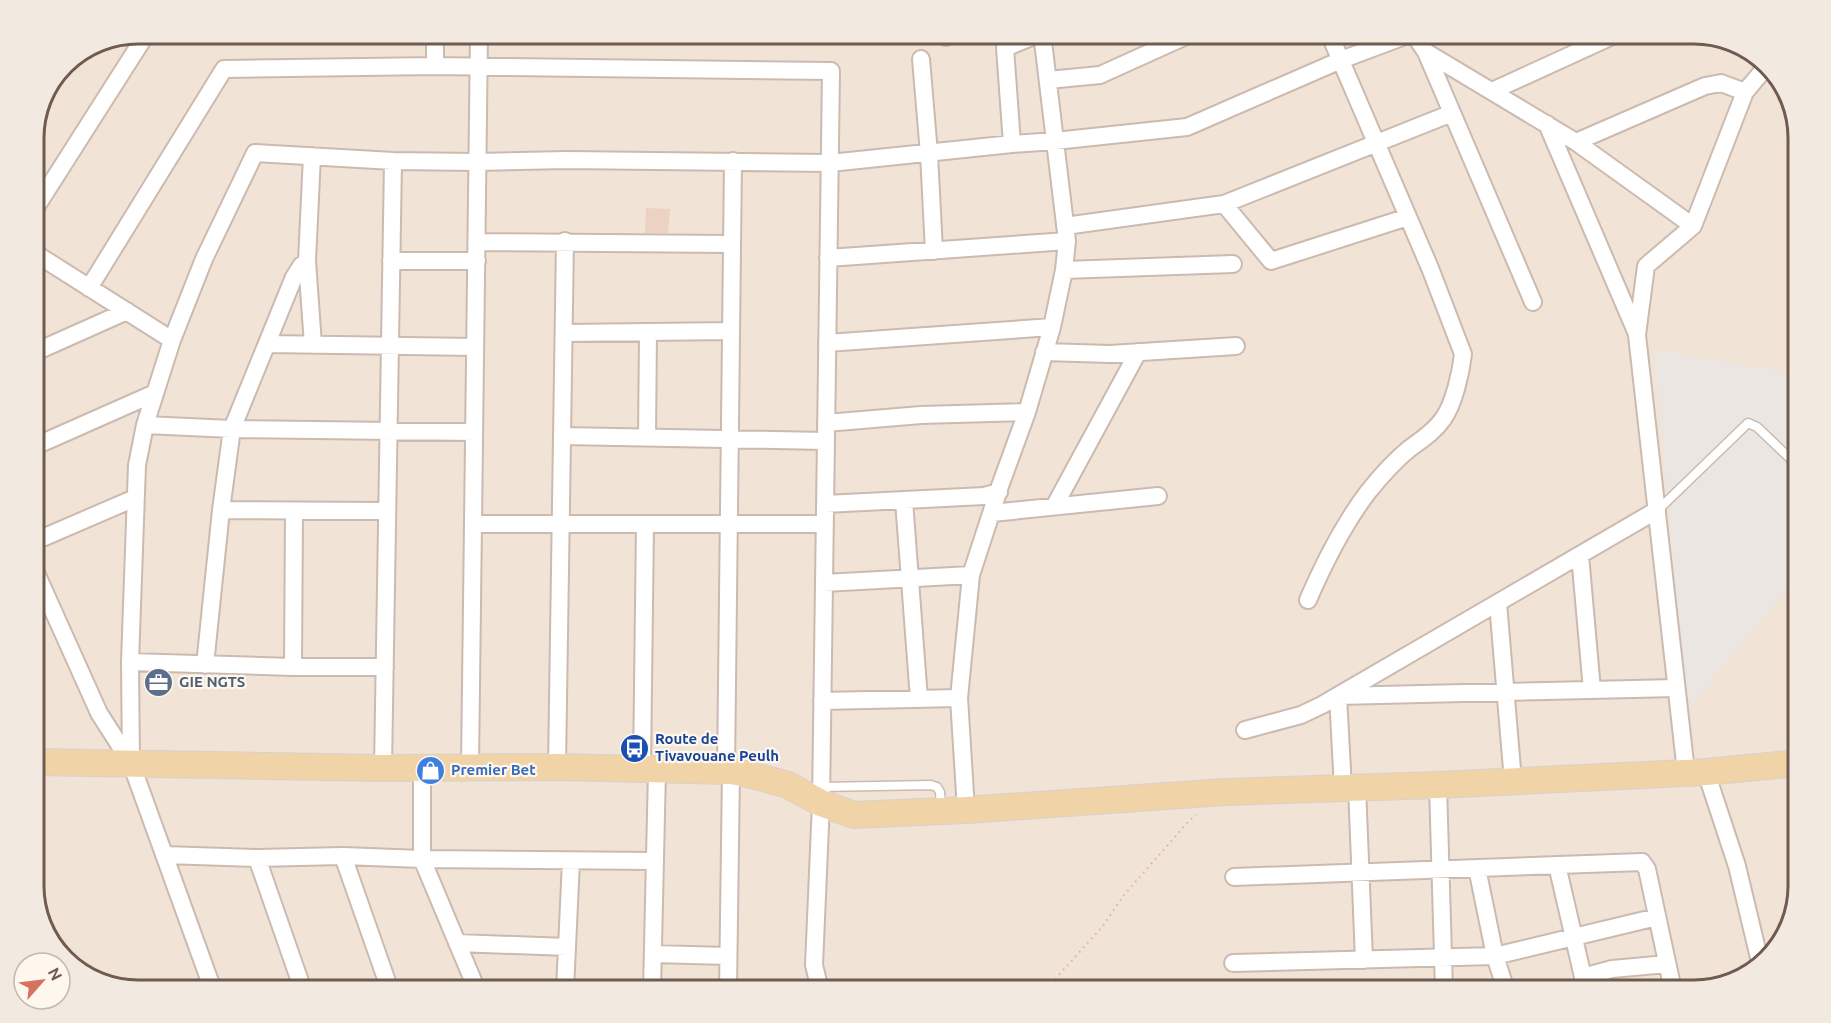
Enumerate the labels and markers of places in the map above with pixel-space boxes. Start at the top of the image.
office icon: GIE NGTS [142,666,174,698]
place label: GIE NGTS [179,673,245,690]
place label: Route de Tivavouane Peulh [655,730,779,764]
bus stop icon: Route de Tivavouane Peulh [618,732,650,764]
shop icon: Premier Bet [414,754,446,786]
place label: Premier Bet [451,761,536,778]

